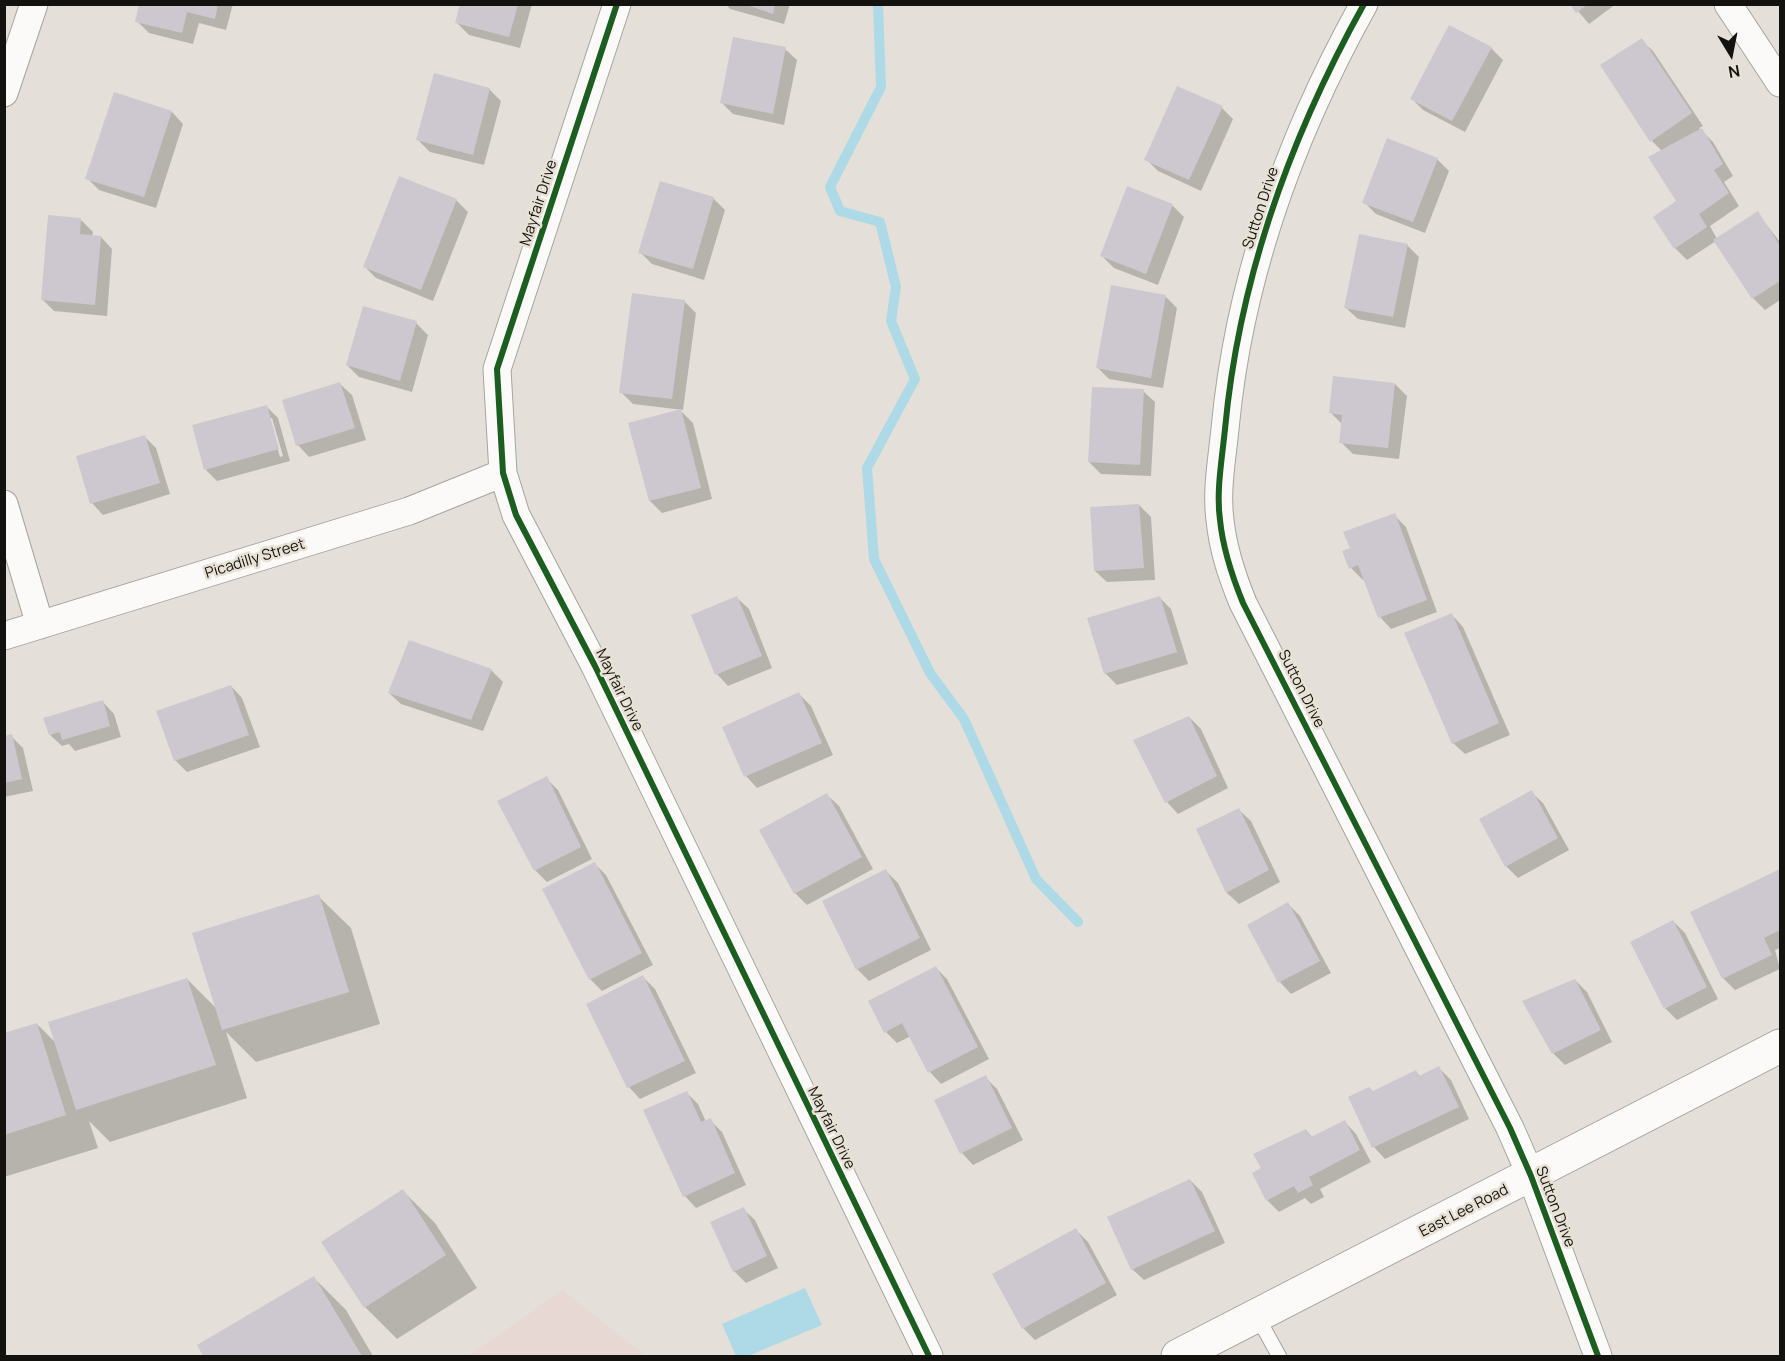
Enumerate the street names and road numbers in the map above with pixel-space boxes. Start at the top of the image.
street label: Mayfair Drive [517,158,561,248]
street label: Sutton Drive [1239,165,1283,251]
street label: Picadilly Street [203,535,307,583]
street label: Mayfair Drive [591,646,647,734]
street label: Sutton Drive [1274,647,1328,731]
street label: Mayfair Drive [803,1084,859,1172]
street label: Sutton Drive [1531,1164,1579,1250]
street label: East Lee Road [1416,1181,1512,1241]

